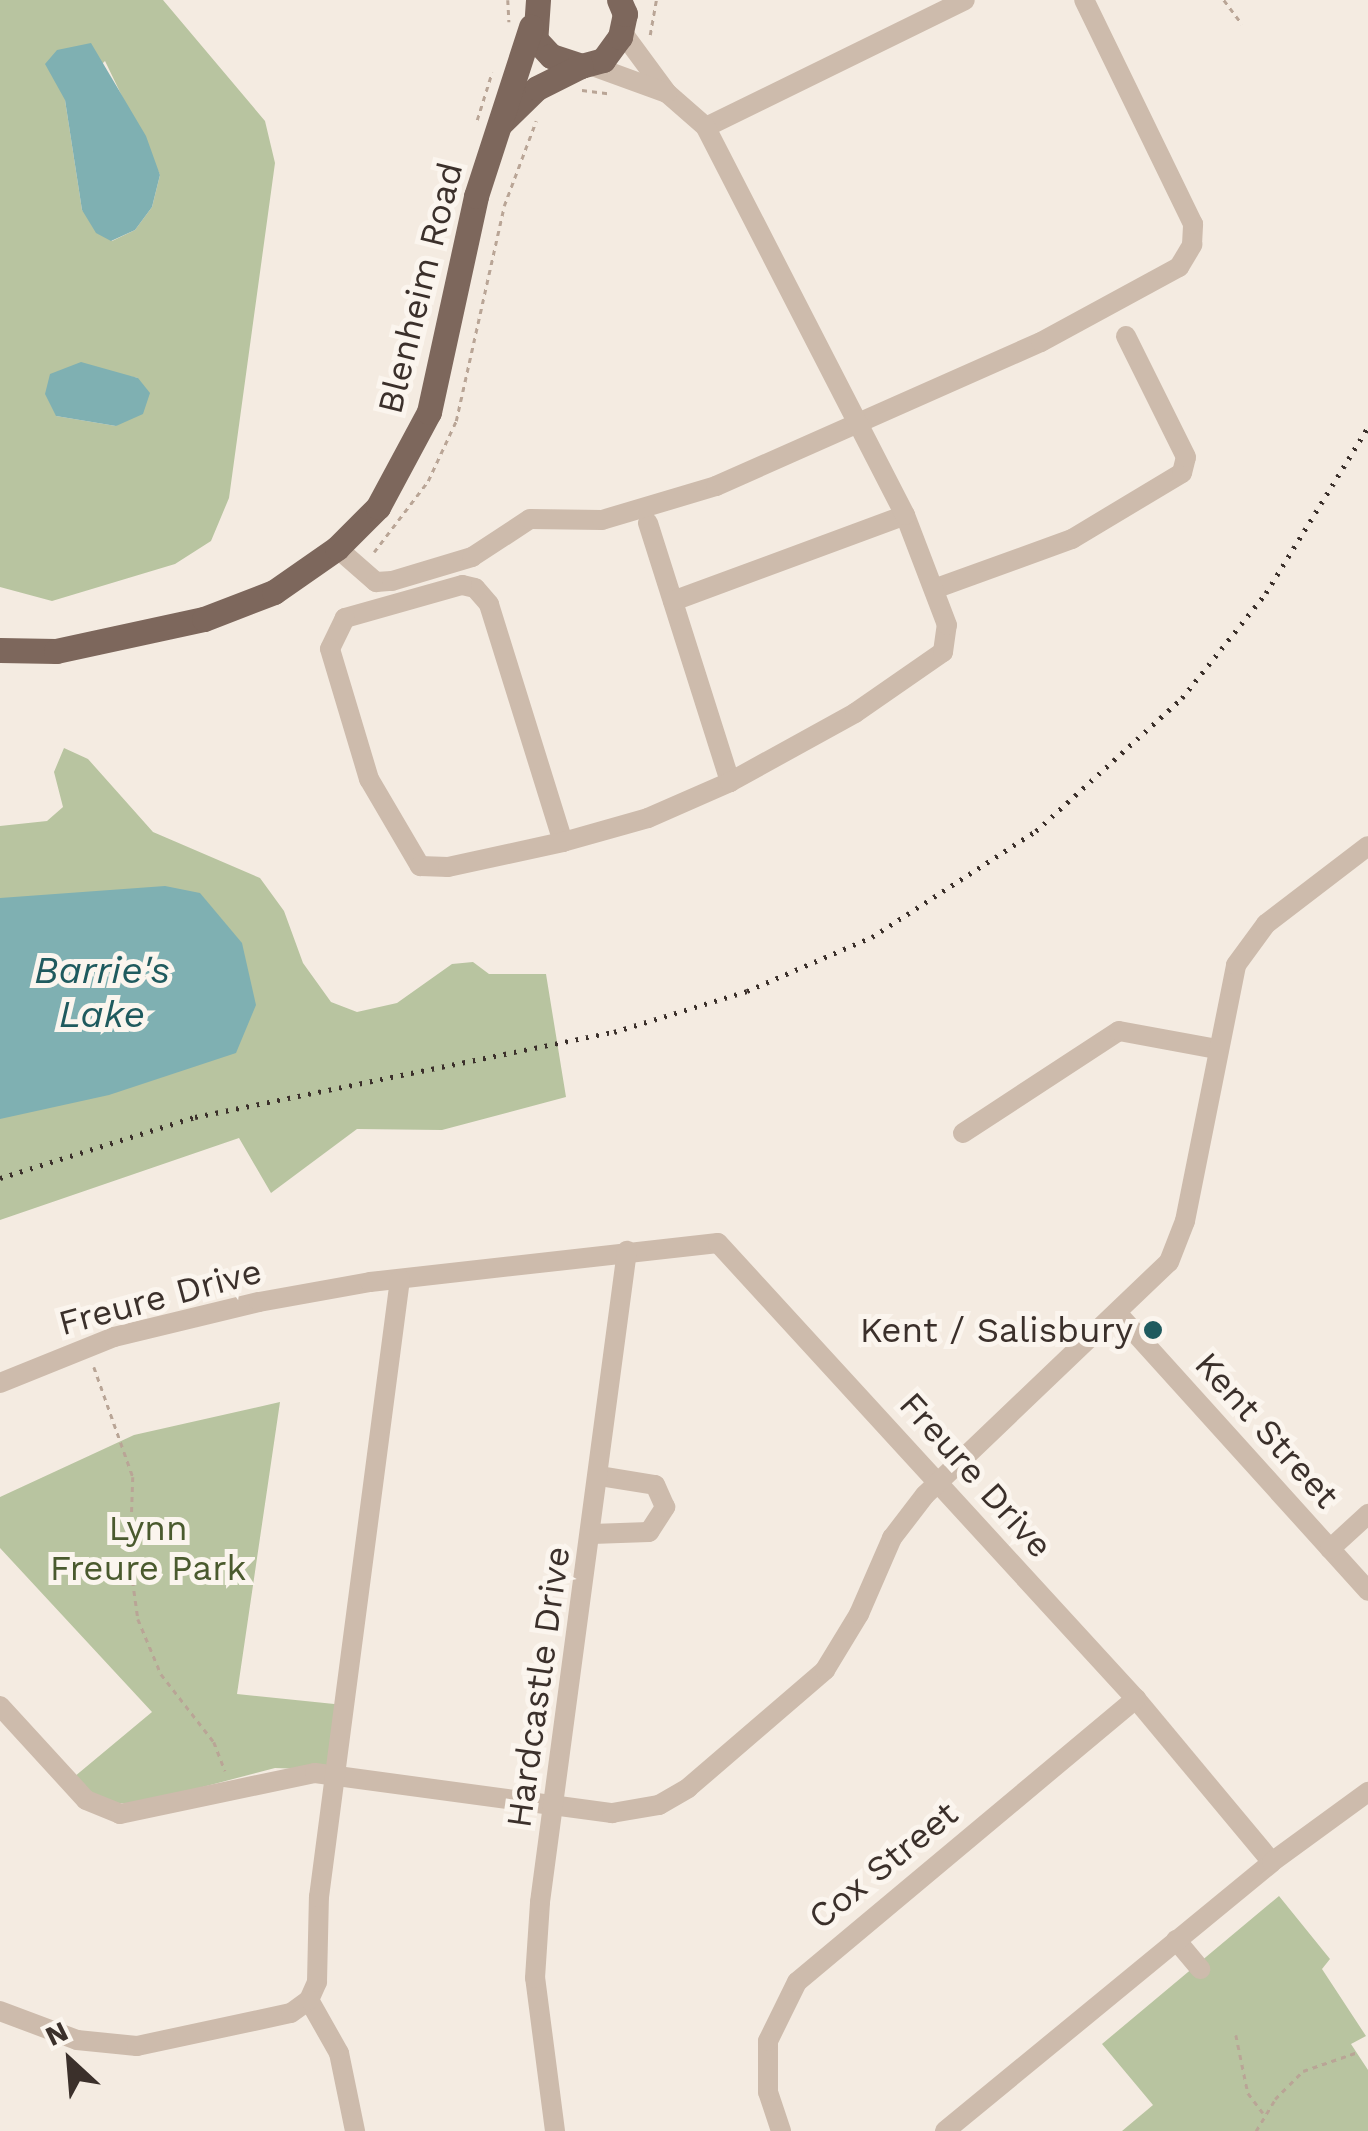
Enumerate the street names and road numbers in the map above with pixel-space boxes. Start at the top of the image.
street label: Blenheim Road [368,158,472,418]
street label: Freure Drive [54,1250,266,1344]
street label: Kent Street [1186,1343,1348,1517]
street label: Freure Drive [891,1384,1061,1566]
street label: Hardcastle Drive [497,1544,579,1830]
street label: Cox Street [800,1792,966,1938]

